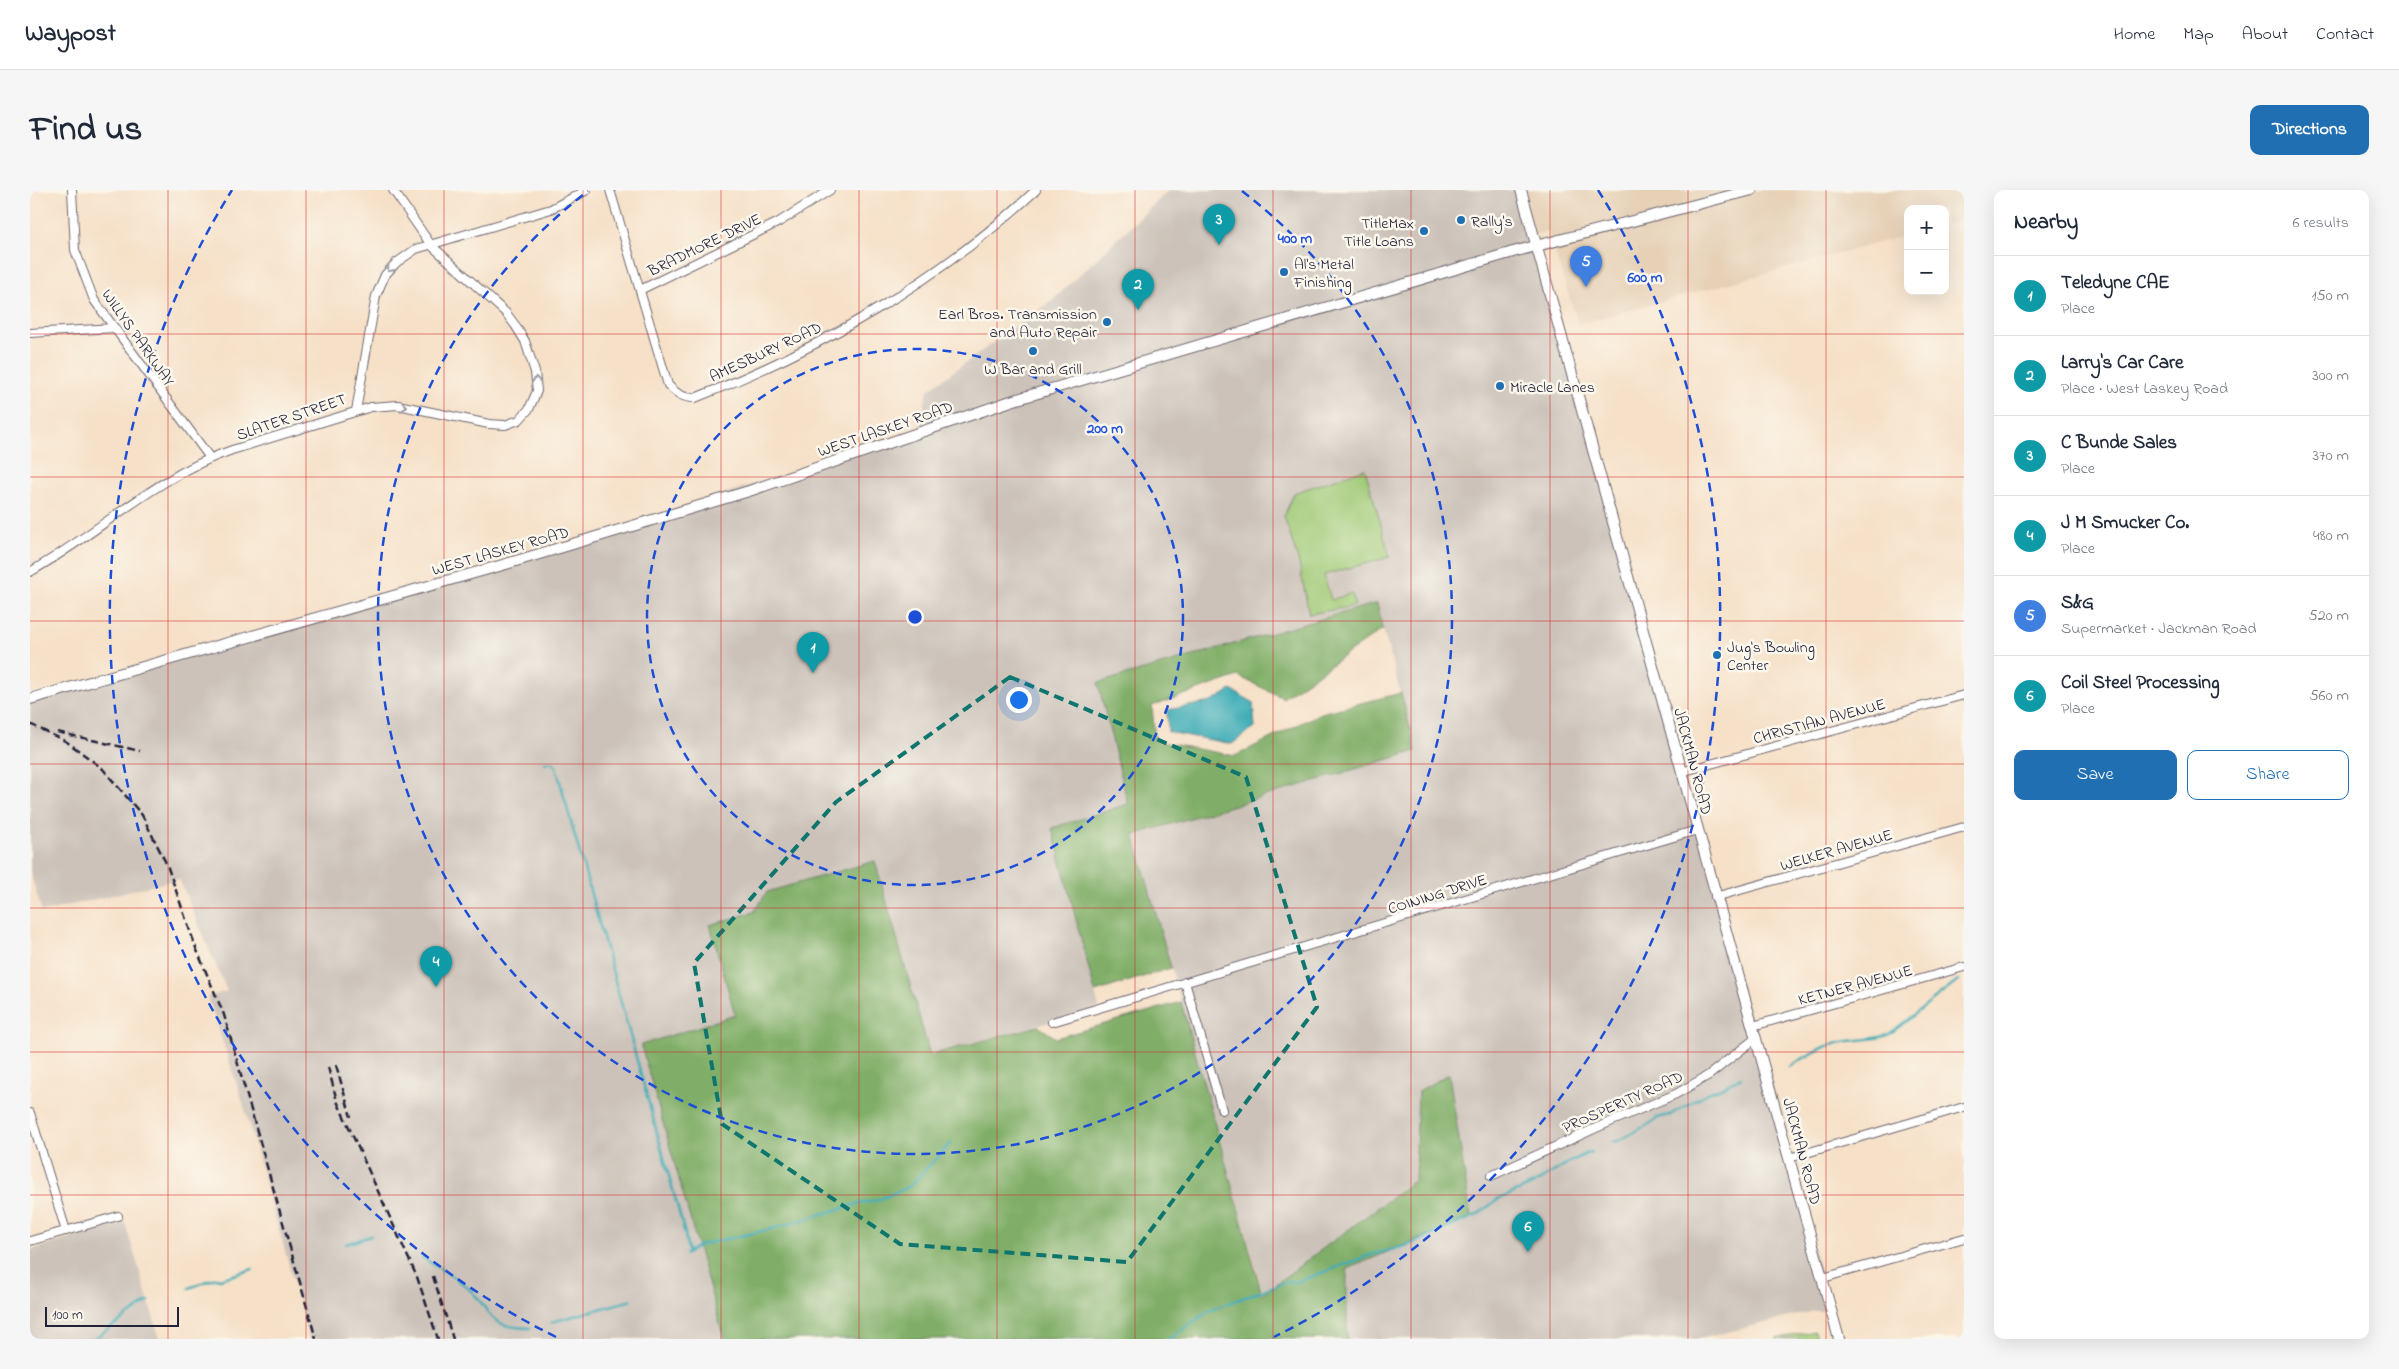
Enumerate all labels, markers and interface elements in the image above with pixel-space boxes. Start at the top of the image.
text: Waypost [25,17,116,52]
text: Home [2114,22,2155,48]
text: Map [2183,22,2214,48]
text: About [2242,22,2288,48]
text: Contact [2316,22,2374,48]
text: Find us [30,105,142,156]
button: Directions [2250,105,2369,155]
pin: 3 [1203,204,1235,245]
map controls [1904,205,1949,295]
button: + [1904,205,1949,250]
street label: BRADMORE DRIVE [643,208,766,284]
text: Nearby [2014,208,2078,238]
place label: Rally's [1471,210,1513,234]
text: 6 results [2292,211,2349,235]
place label: TitleMax Title Loans [1344,212,1414,254]
marker: Rally's [1455,214,1467,226]
marker: TitleMax Title Loans [1418,225,1430,237]
text: 400 m [1277,228,1313,250]
pin: 5 [1570,246,1602,287]
button: − [1904,250,1949,295]
place label: Al's Metal Finishing [1293,253,1354,295]
one-way arrow [387,264,396,273]
marker: Al's Metal Finishing [1278,266,1290,278]
text: 600 m [1627,267,1663,289]
pin: 2 [1122,269,1154,310]
text: Teledyne CAE [2061,270,2170,297]
text: 1 [2027,284,2033,308]
text: 150 m [2311,284,2349,308]
street label: WILLYS PARKWAY [95,285,180,392]
text: Place [2061,297,2095,321]
place label: Earl Bros. Transmission and Auto Repair [938,303,1097,345]
street label: AMESBURY ROAD [706,316,826,389]
marker: Earl Bros. Transmission and Auto Repair [1101,316,1113,328]
marker: W Bar and Grill [1027,345,1039,357]
text: Larry's Car Care [2061,350,2183,377]
place label: W Bar and Grill [984,358,1082,382]
text: 2 [2026,364,2034,388]
text: 300 m [2312,364,2349,388]
one-way arrow [531,376,542,384]
place label: Miracle Lanes [1510,376,1595,400]
text: Place · West Laskey Road [2061,377,2228,401]
marker: Miracle Lanes [1494,380,1506,392]
street label: SLATER STREET [234,388,350,448]
street label: WEST LASKEY ROAD [815,396,956,464]
one-way arrow [401,401,409,412]
text: 200 m [1086,418,1123,440]
text: C Bunde Sales [2061,430,2177,457]
text: 3 [2027,444,2033,468]
text: 370 m [2312,444,2349,468]
text: Place [2061,457,2095,481]
text: J M Smucker Co. [2061,510,2189,537]
street label: WEST LASKEY ROAD [429,521,572,583]
text: 4 [2027,524,2033,548]
text: 480 m [2313,524,2349,548]
text: Place [2061,537,2095,561]
text: S&G [2061,590,2094,617]
text: 5 [2025,604,2035,628]
text: 520 m [2309,604,2349,628]
centre of rings [906,608,924,626]
text: Supermarket · Jackman Road [2061,617,2257,641]
pin: 1 [797,632,829,673]
place label: Jug's Bowling Center [1727,636,1815,678]
marker: Jug's Bowling Center [1711,649,1723,661]
text: Coil Steel Processing [2061,670,2219,697]
text: 6 [2026,684,2034,708]
text: 560 m [2309,684,2349,708]
your location [1006,687,1032,713]
street label: CHRISTIAN AVENUE [1751,693,1888,751]
text: Place [2061,697,2095,721]
street label: JACKMAN ROAD [1666,705,1718,818]
button: Save [2014,750,2177,800]
button: Share [2187,750,2349,800]
street label: WELKER AVENUE [1777,823,1896,878]
street label: COINING DRIVE [1385,868,1490,921]
pin: 4 [420,946,452,987]
street label: KETNER AVENUE [1796,959,1915,1013]
street label: PROSPERITY ROAD [1558,1065,1687,1140]
street label: JACKMAN ROAD [1775,1095,1827,1208]
pin: 6 [1512,1211,1544,1252]
scale bar [45,1304,179,1327]
text: 100 m [52,1305,83,1326]

